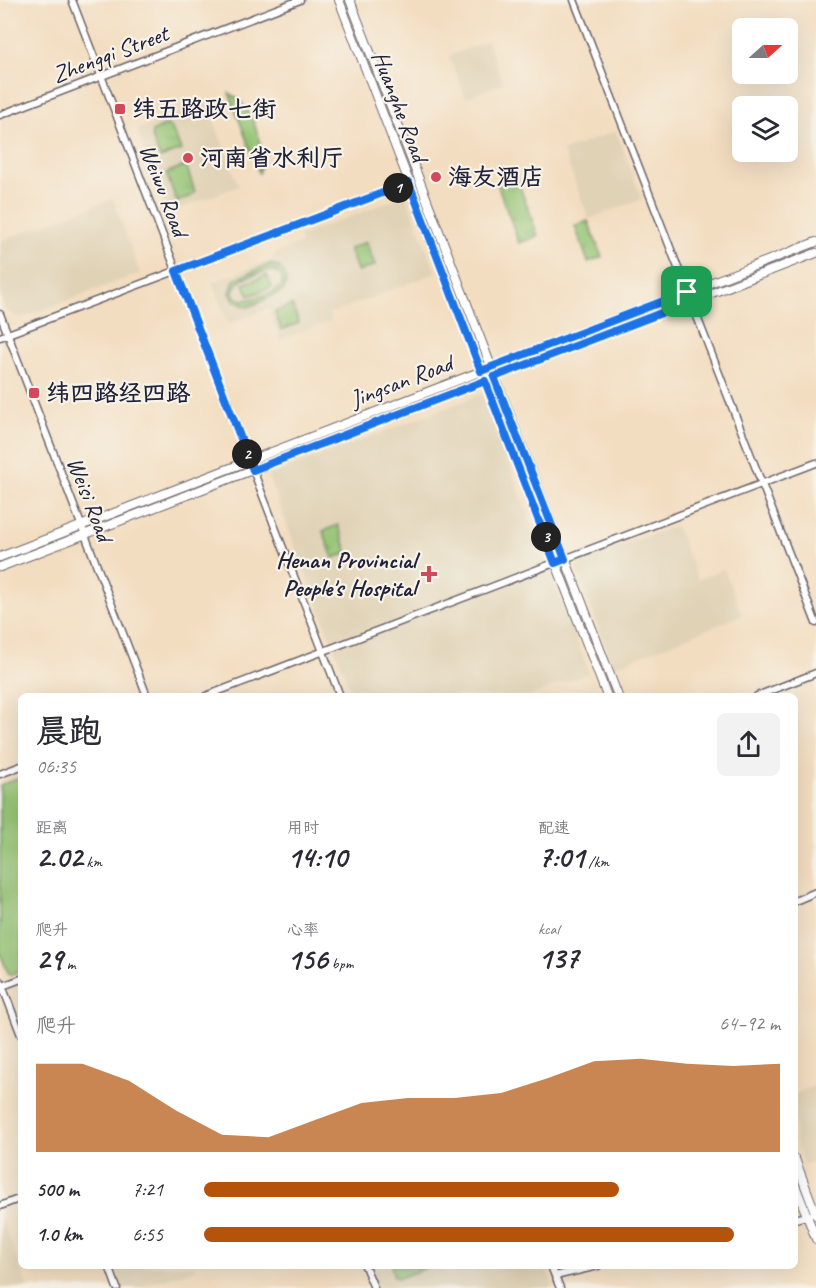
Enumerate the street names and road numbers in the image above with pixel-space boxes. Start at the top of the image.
street label: Zhengqi Street [48,17,174,90]
street label: Huanghe Road [365,46,436,169]
street label: Weiwu Road [133,140,197,244]
street label: Jingsan Road [345,347,460,415]
street label: Weisi Road [60,453,121,549]

